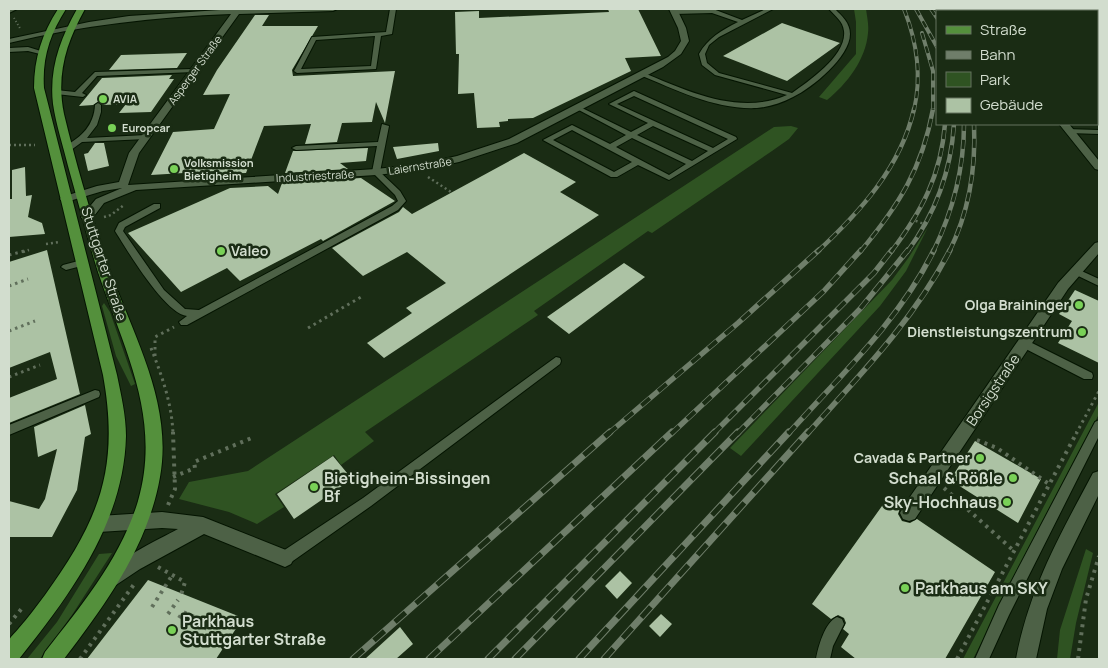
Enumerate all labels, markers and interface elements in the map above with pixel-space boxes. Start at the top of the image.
legend [936,10,1098,125]
text: Straße [980,19,1027,40]
street label: Asperger Straße [164,31,225,108]
text: Bahn [980,44,1015,65]
text: Park [980,69,1010,90]
place label: AVIA [113,91,138,106]
marker: AVIA [97,93,109,105]
text: Gebäude [980,94,1043,115]
place label: Europcar [122,120,171,135]
marker: Europcar [106,122,118,134]
street label: Laiernstraße [387,153,453,178]
place label: Volksmission Bietigheim [184,155,254,183]
marker: Volksmission Bietigheim [168,163,180,175]
street label: Industriestraße [275,166,355,185]
street label: Stuttgarter Straße [77,204,132,323]
place label: Valeo [231,241,269,260]
marker: Valeo [215,245,227,257]
place label: Olga Braininger [965,295,1069,314]
marker: Olga Braininger [1073,299,1085,311]
place label: Dienstleistungszentrum [907,322,1072,341]
marker: Dienstleistungszentrum [1076,326,1088,338]
street label: Borsigstraße [962,350,1024,429]
place label: Cavada & Partner [854,448,970,467]
marker: Cavada & Partner [974,452,986,464]
place label: Bietigheim-Bissingen Bf [324,467,490,507]
place label: Schaal & Rößle [889,467,1003,489]
marker: Schaal & Rößle [1007,472,1019,484]
marker: Bietigheim-Bissingen Bf [308,481,320,493]
place label: Sky-Hochhaus [884,491,997,513]
marker: Sky-Hochhaus [1001,496,1013,508]
place label: Parkhaus am SKY [915,577,1048,599]
marker: Parkhaus am SKY [899,582,911,594]
place label: Parkhaus Stuttgarter Straße [182,610,327,650]
marker: Parkhaus Stuttgarter Straße [166,624,178,636]

